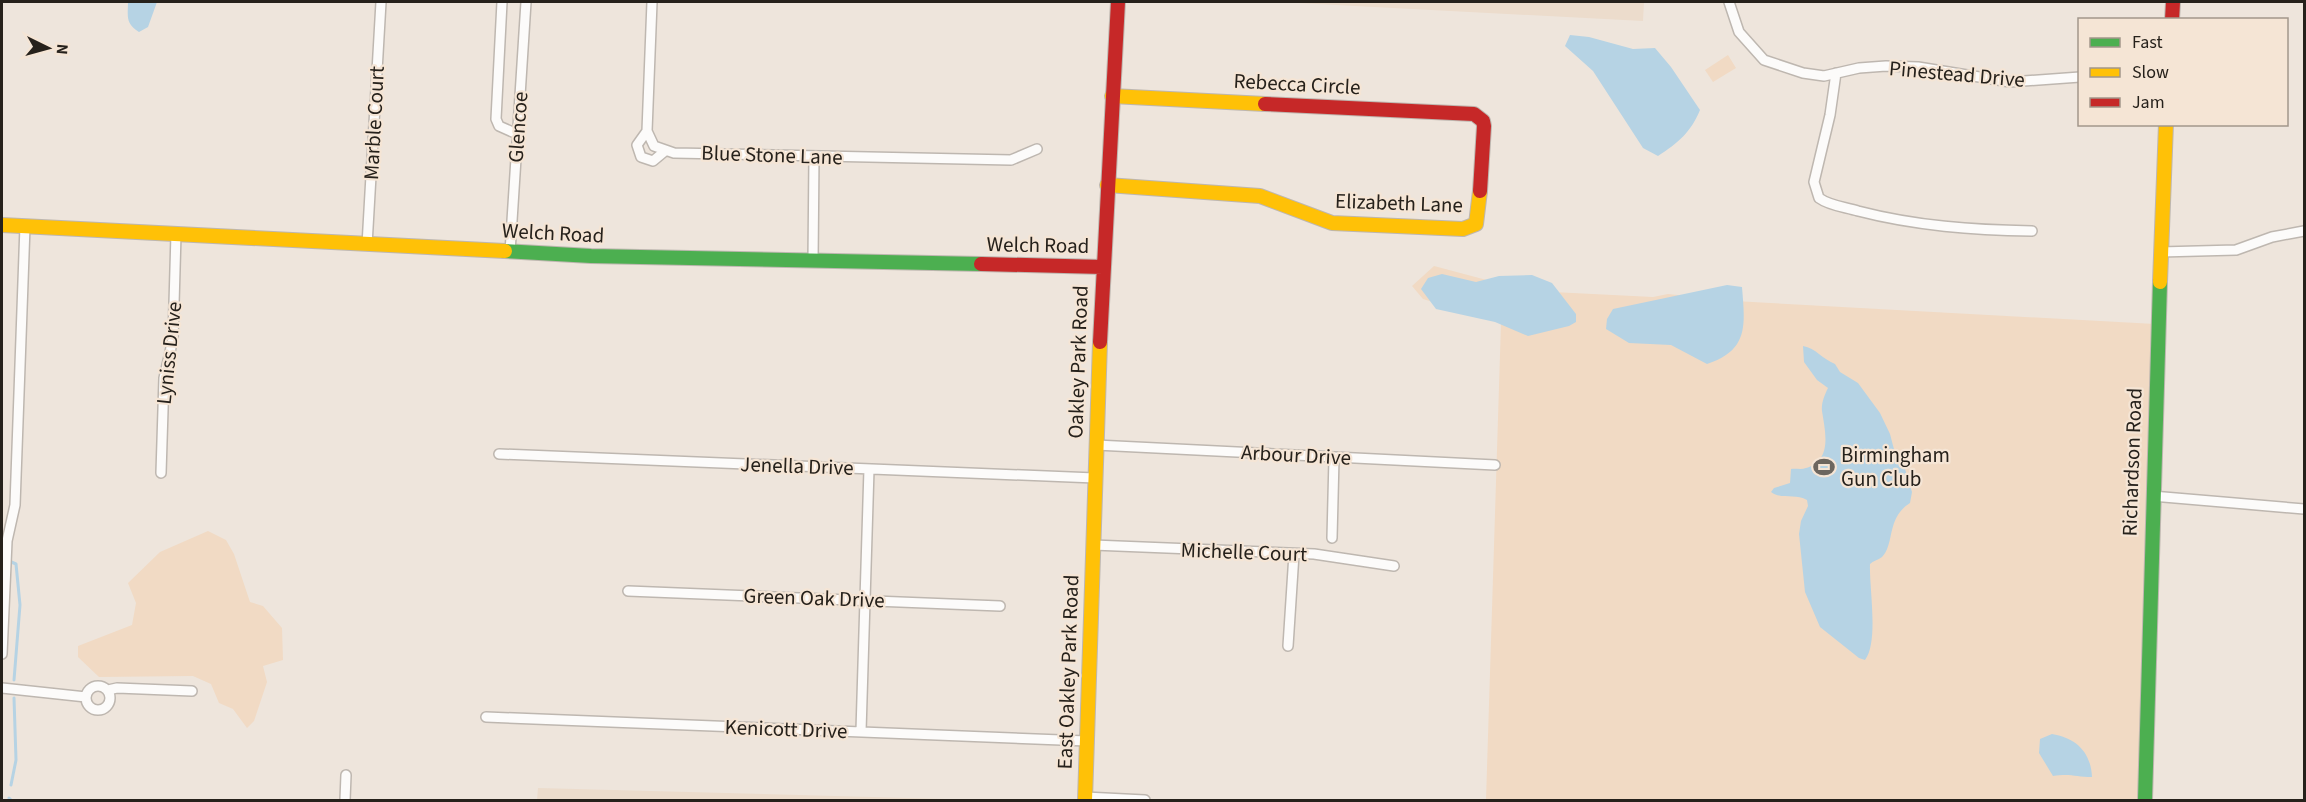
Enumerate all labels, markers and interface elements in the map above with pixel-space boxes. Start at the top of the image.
north arrow [18,18,78,78]
legend [2078,18,2288,126]
text: Fast [2132,30,2163,55]
text: N [51,43,73,55]
street label: Pinestead Drive [1888,53,2026,95]
text: Slow [2132,60,2169,85]
street label: Marble Court [356,65,392,181]
street label: Rebecca Circle [1233,66,1361,102]
street label: Glencoe [501,90,535,164]
text: Jam [2132,90,2165,115]
street label: Blue Stone Lane [701,138,843,172]
street label: Elizabeth Lane [1335,186,1463,220]
street label: Welch Road [501,215,605,251]
street label: Welch Road [986,229,1090,261]
street label: Oakley Park Road [1060,285,1096,439]
street label: Lyniss Drive [149,300,189,406]
street label: Richardson Road [2114,387,2150,537]
street label: Arbour Drive [1240,437,1352,473]
place label: Birmingham Gun Club [1841,440,1950,494]
street label: Jenella Drive [740,449,854,483]
sports icon: Birmingham Gun Club [1812,455,1836,479]
street label: Michelle Court [1180,535,1308,569]
street label: East Oakley Park Road [1050,574,1086,770]
street label: Green Oak Drive [743,581,885,615]
street label: Kenicott Drive [724,712,848,746]

